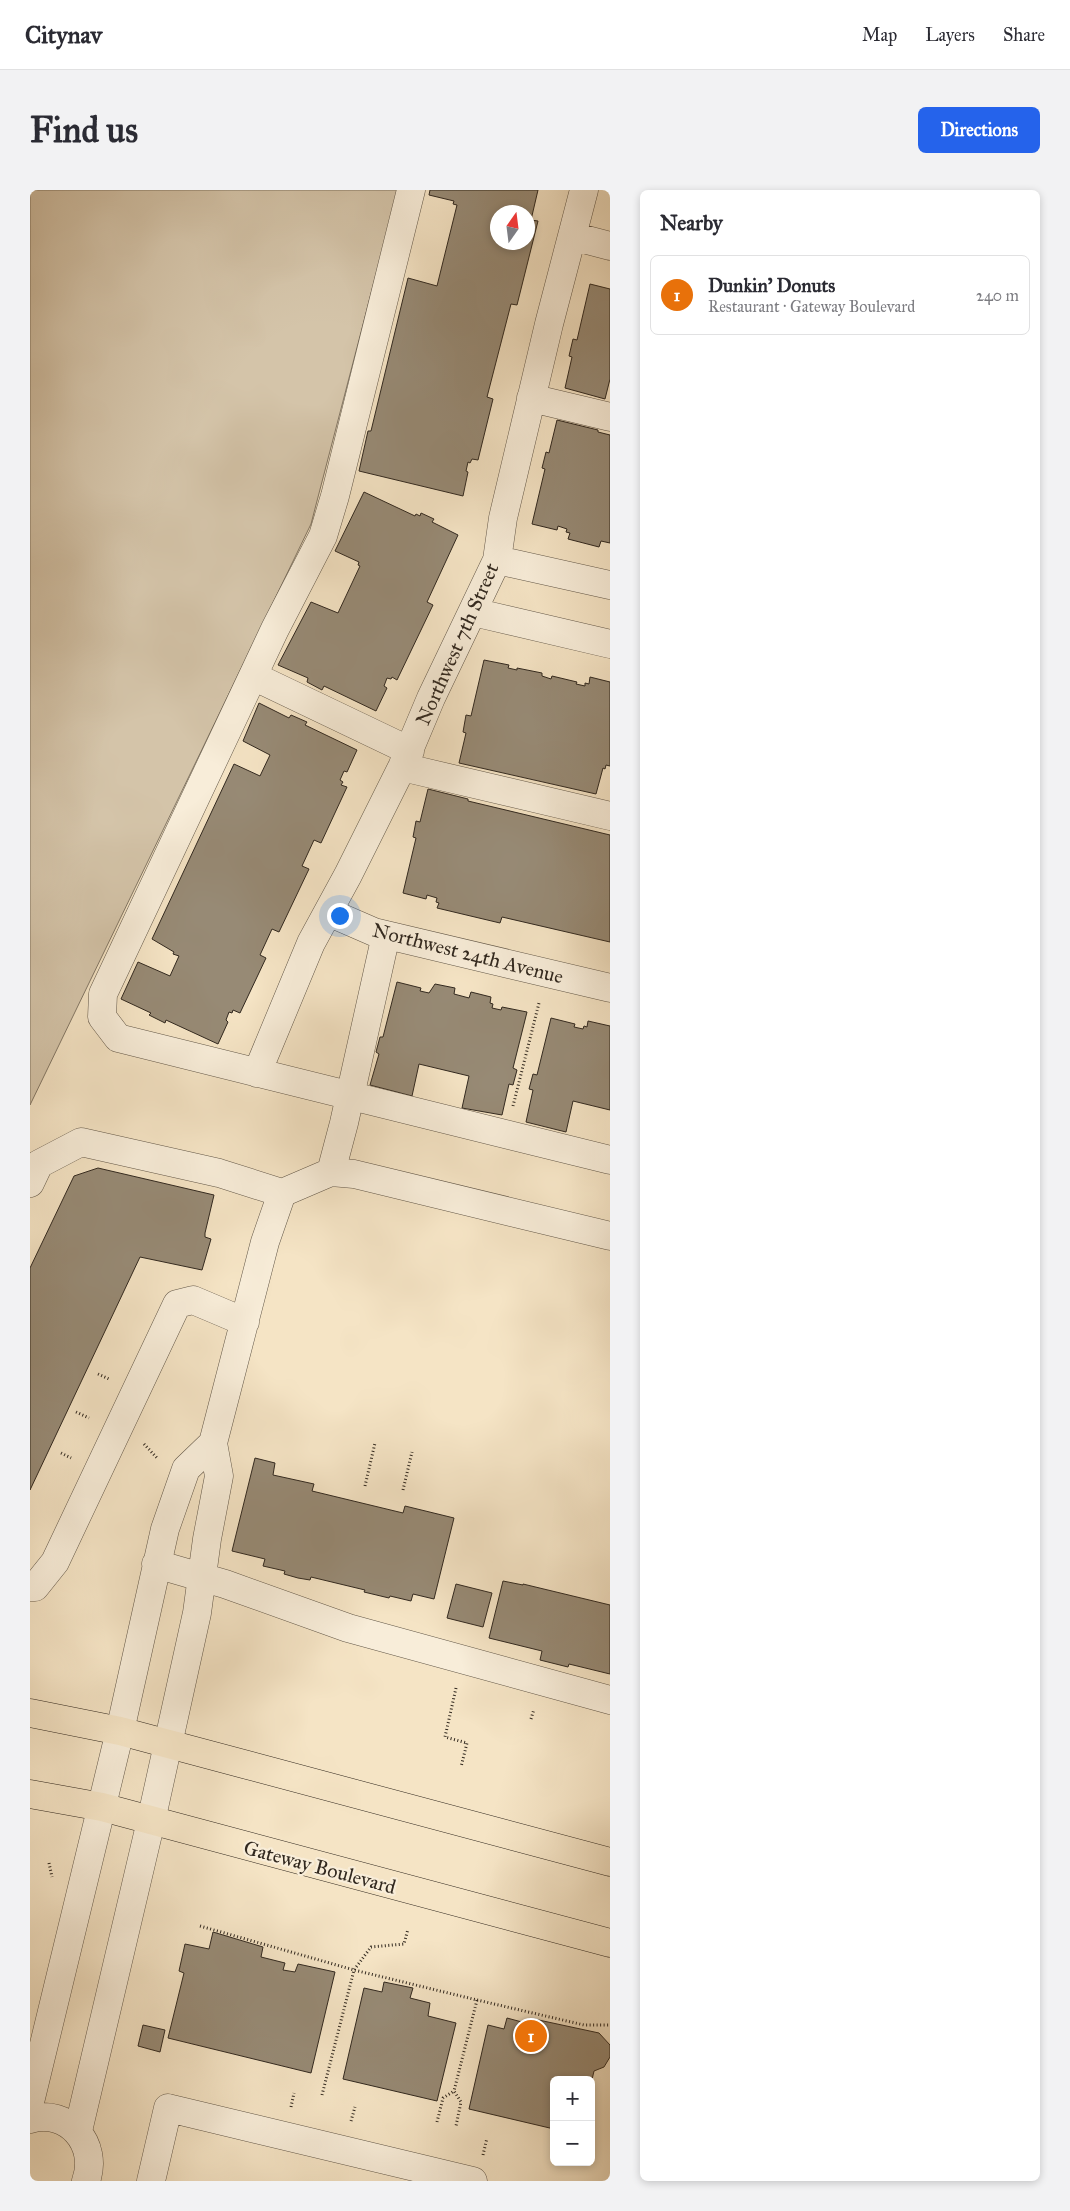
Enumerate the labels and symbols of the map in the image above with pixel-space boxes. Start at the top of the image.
north arrow [490,205,535,250]
street label: Northwest 7th Street [410,559,504,729]
your location [327,903,353,929]
street label: Northwest 24th Avenue [370,918,566,988]
street label: Gateway Boulevard [241,1835,399,1899]
pin: 1 [515,2017,547,2055]

